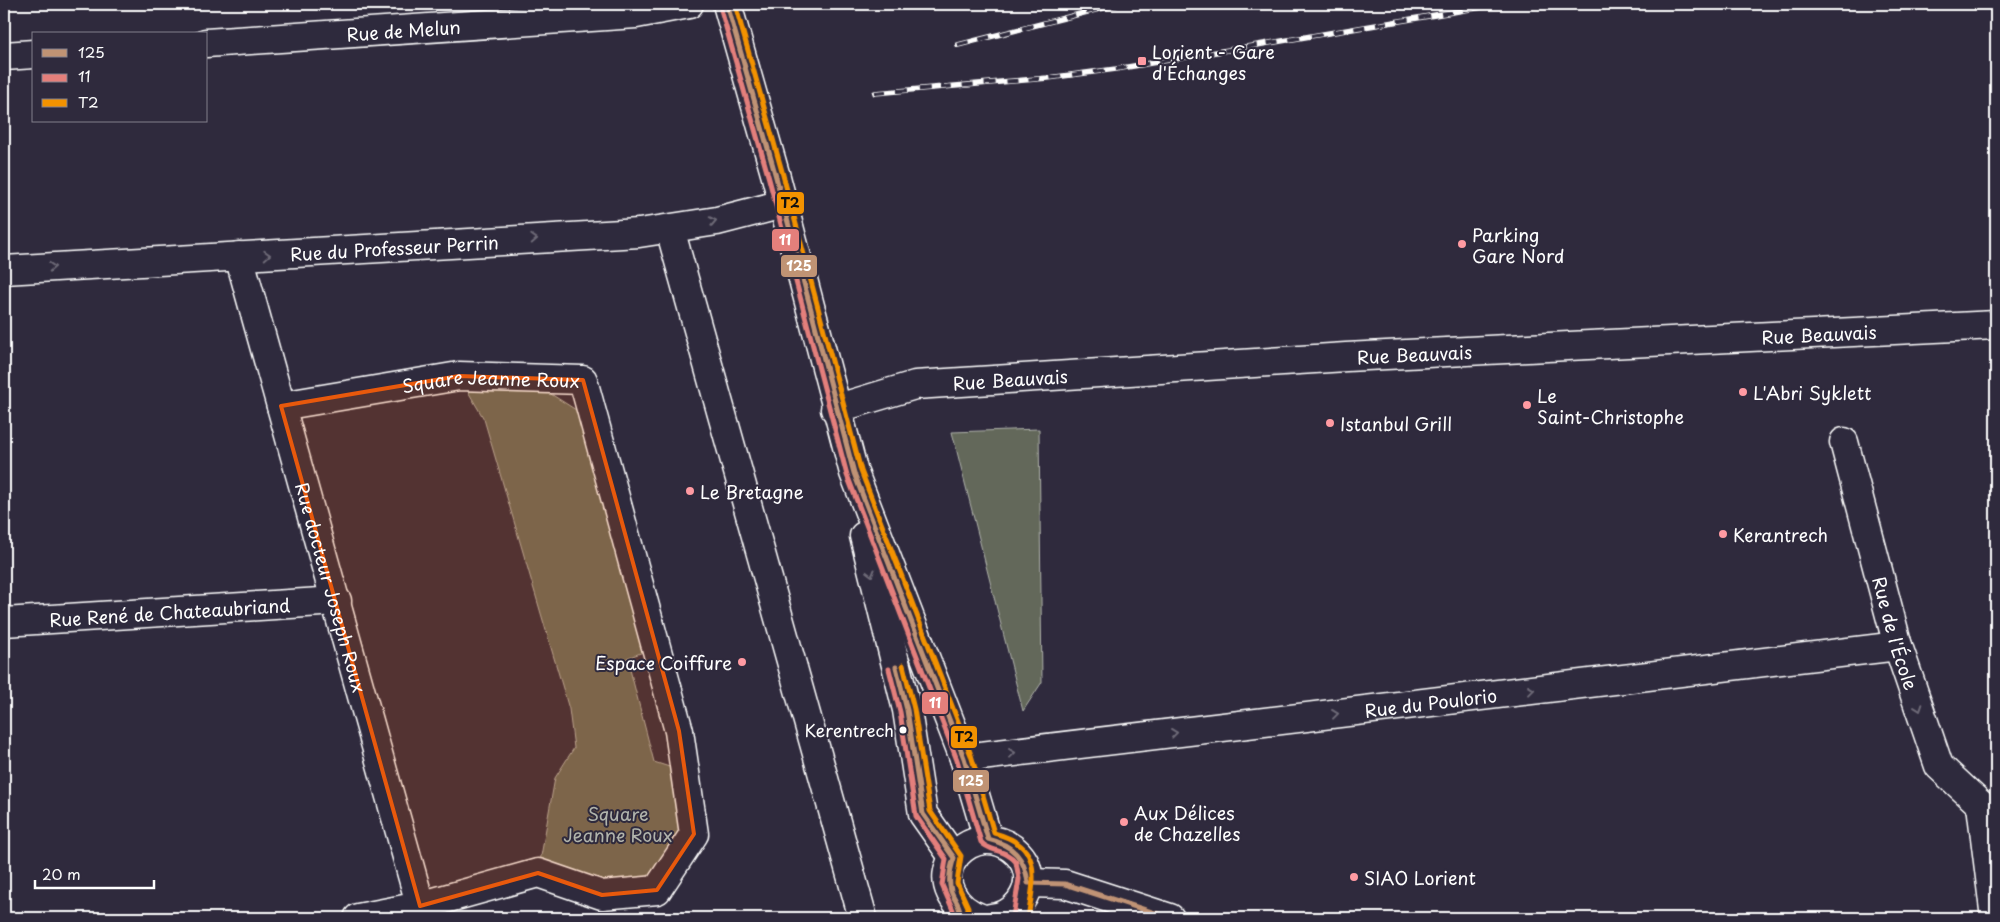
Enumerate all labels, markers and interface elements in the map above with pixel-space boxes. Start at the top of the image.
street label: Rue de Melun [346,12,461,47]
legend [32,32,208,122]
place label: Lorient - Gare d'Échanges [1152,38,1275,86]
text: 125 [78,40,105,63]
marker: Lorient - Gare d'Échanges [1136,55,1148,67]
text: 11 [78,64,91,87]
text: T2 [78,90,99,113]
line badge: T2 [776,191,805,215]
text: T2 [780,192,800,213]
one-way arrow [709,217,717,227]
place label: Parking Gare Nord [1472,221,1565,269]
street label: Rue du Professeur Perrin [289,228,499,267]
line badge: 11 [771,228,800,252]
text: 11 [779,229,791,250]
one-way arrow [530,233,538,244]
marker: Parking Gare Nord [1456,238,1468,250]
one-way arrow [263,249,271,260]
line badge: 125 [780,254,818,278]
text: 125 [786,255,812,276]
one-way arrow [49,262,57,273]
street label: Rue Beauvais [1761,317,1877,350]
street label: Rue Beauvais [1356,337,1473,370]
street label: Square Jeanne Roux [400,362,580,399]
street label: Rue Beauvais [952,362,1069,396]
place label: L'Abri Syklett [1753,379,1871,406]
place label: Le Saint-Christophe [1537,382,1684,430]
marker: L'Abri Syklett [1737,386,1749,398]
marker: Le Saint-Christophe [1521,399,1533,411]
place label: Istanbul Grill [1340,410,1452,437]
marker: Istanbul Grill [1324,417,1336,429]
place label: Le Bretagne [700,478,804,505]
street label: Rue docteur Joseph Roux [289,479,374,696]
marker: Le Bretagne [684,485,696,497]
place label: Kerantrech [1733,521,1828,548]
marker: Kerantrech [1717,528,1729,540]
one-way arrow [866,568,876,576]
street label: Rue de l'École [1867,573,1925,693]
street label: Rue René de Chateaubriand [48,590,291,633]
place label: Espace Coiffure [595,649,732,676]
marker: Espace Coiffure [736,656,748,668]
street label: Rue du Poulorio [1363,681,1498,723]
one-way arrow [1527,685,1535,696]
line badge: 11 [921,691,949,715]
text: 11 [929,692,941,713]
one-way arrow [1913,704,1923,712]
one-way arrow [1331,709,1339,720]
place label: Kerentrech [804,717,894,743]
marker: Kerentrech [898,725,908,735]
line badge: T2 [950,725,978,749]
text: T2 [954,726,974,747]
one-way arrow [1170,728,1178,739]
one-way arrow [1008,748,1016,758]
line badge: 125 [952,769,990,793]
text: 125 [958,770,984,791]
place label: Aux Délices de Chazelles [1134,799,1241,847]
park label: Square Jeanne Roux [563,800,673,848]
marker: Aux Délices de Chazelles [1118,816,1130,828]
scale bar [35,857,154,889]
text: 20 m [42,862,81,885]
place label: SIAO Lorient [1364,864,1476,891]
marker: SIAO Lorient [1348,871,1360,883]

